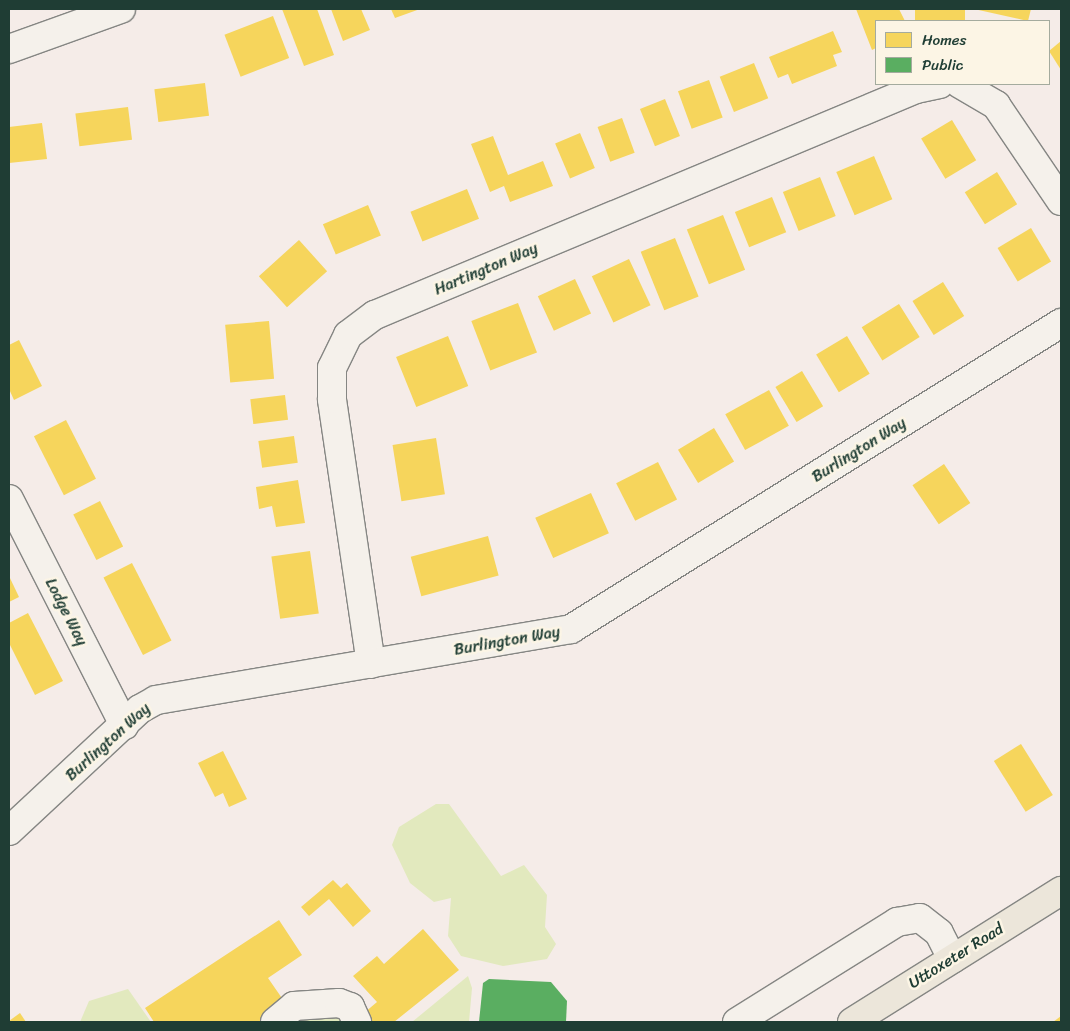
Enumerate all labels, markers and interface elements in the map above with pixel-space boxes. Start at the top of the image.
legend [875,20,1050,85]
text: Homes [922,27,966,53]
text: Public [922,52,963,78]
street label: Hartington Way [431,239,541,299]
street label: Burlington Way [808,413,910,487]
street label: Lodge Way [41,575,91,649]
street label: Burlington Way [452,622,562,660]
street label: Burlington Way [62,699,154,785]
street label: Uttoxeter Road [905,919,1007,993]

